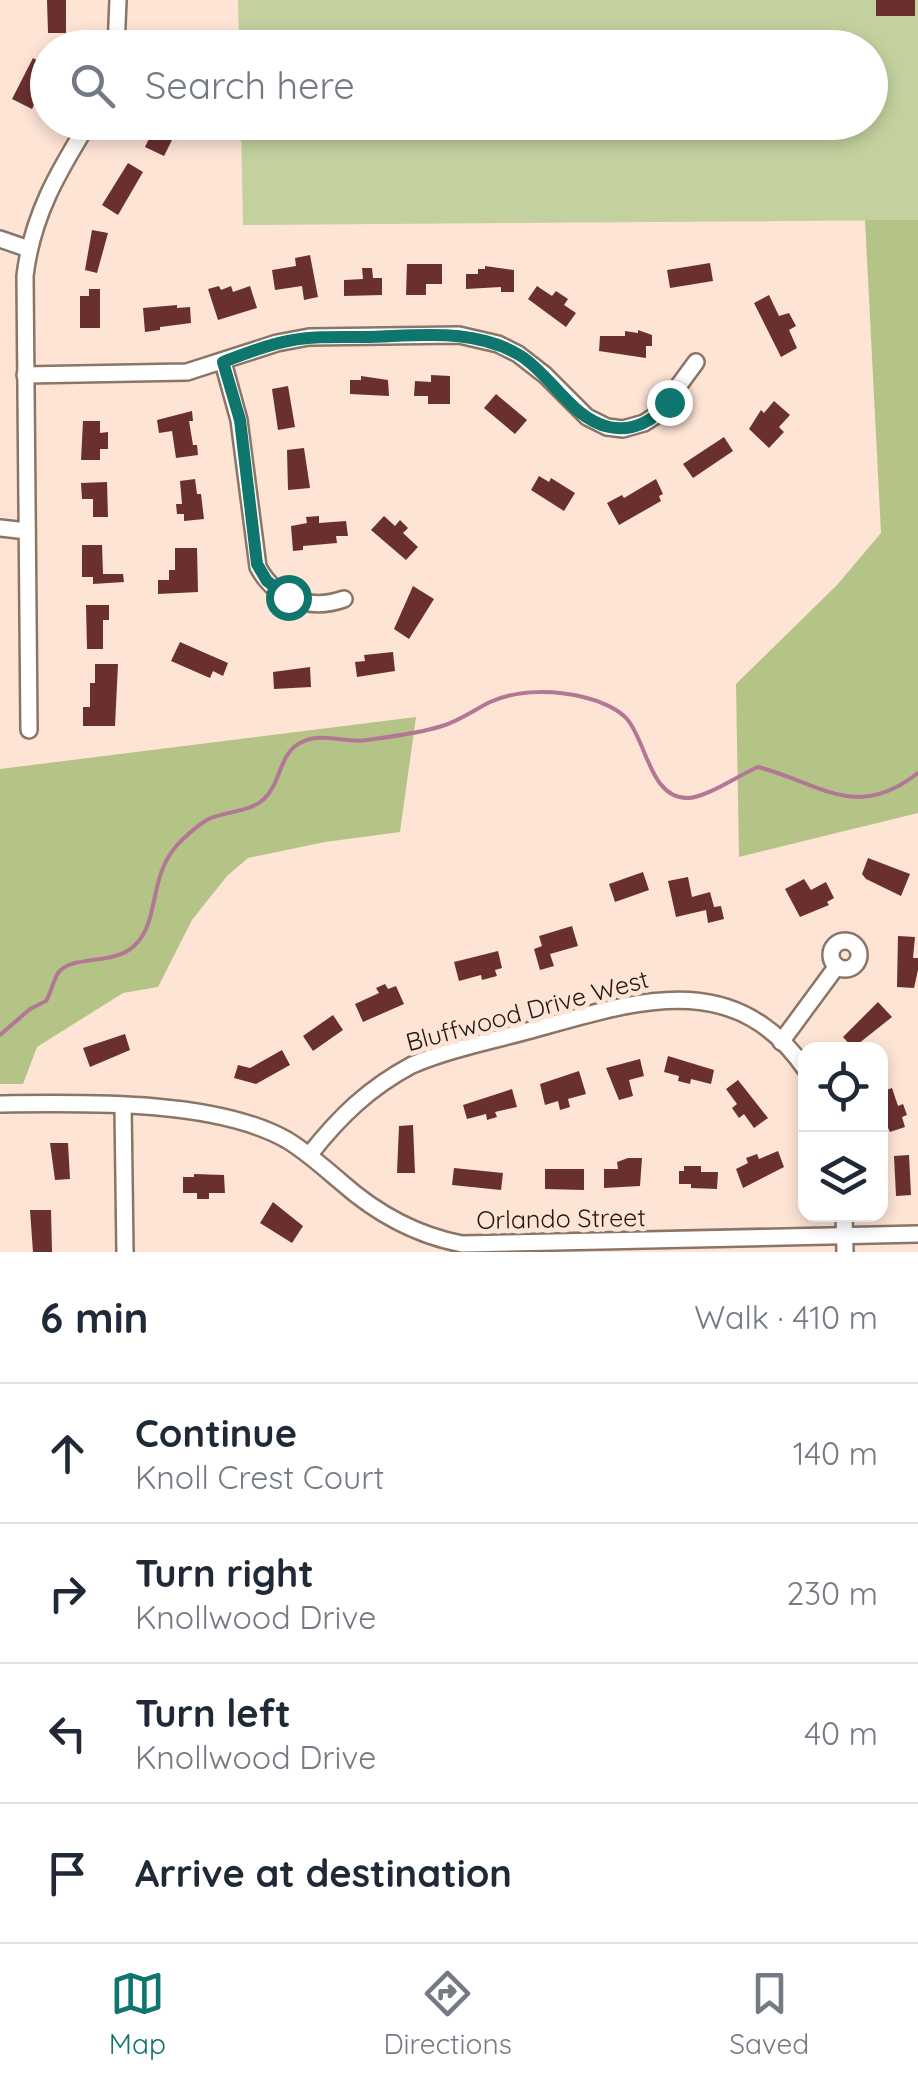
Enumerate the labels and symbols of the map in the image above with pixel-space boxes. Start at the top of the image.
route end [647,380,693,426]
route start [266,575,312,621]
street label: Bluffwood Drive West [402,963,652,1057]
street label: Orlando Street [476,1201,646,1235]

